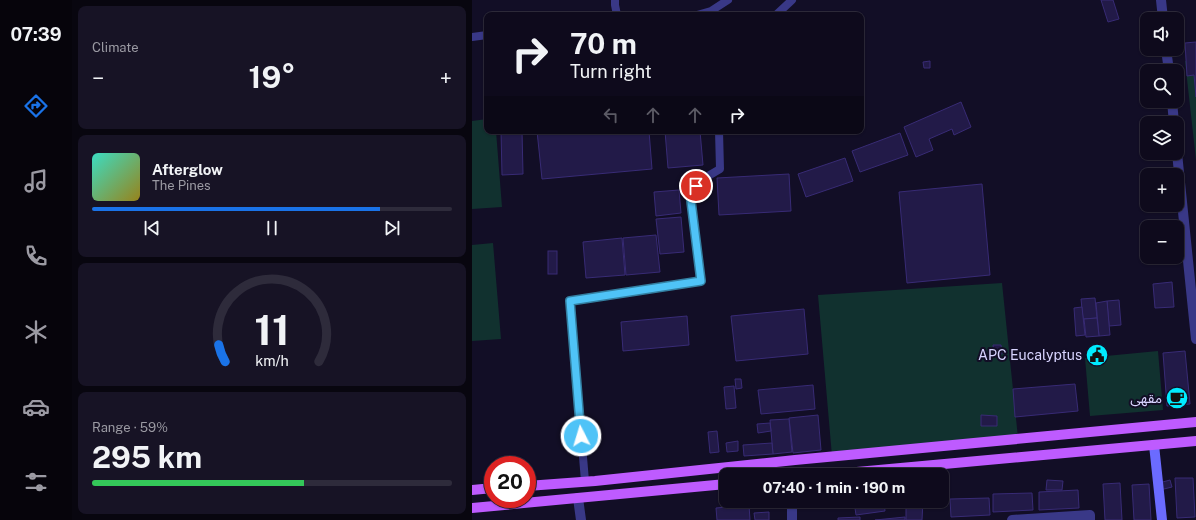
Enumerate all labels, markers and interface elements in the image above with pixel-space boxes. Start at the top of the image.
map controls [1140,12,1184,264]
button: sound [1140,12,1184,56]
text: 07:39 [10,24,62,45]
text: 70 m [570,27,637,60]
icon: right [504,28,556,80]
text: Climate [92,40,139,55]
text: 19° [249,59,295,95]
text: Turn right [570,61,652,82]
button: search [1140,64,1184,108]
text: − [92,65,104,91]
text: + [440,65,452,91]
icon: directions [22,92,50,120]
icon: left [600,104,622,126]
icon: ahead [642,104,664,126]
icon: ahead [684,104,706,126]
icon: right [726,104,748,126]
button: layers [1140,116,1184,160]
text: Afterglow [152,161,223,178]
icon: music [22,167,50,195]
button: + [1140,168,1184,212]
pin [679,169,713,203]
icon: arrive [685,175,707,197]
text: The Pines [152,178,211,193]
icon: previous [141,217,163,239]
icon: pause [261,217,283,239]
icon: next [381,217,403,239]
button: − [1140,220,1184,264]
icon: phone [22,242,50,270]
text: 11 [254,305,290,354]
icon: climate [22,318,50,346]
public building icon: APC Eucalyptus [1084,342,1110,368]
place label: APC Eucalyptus [978,347,1082,363]
text: km/h [255,352,289,369]
cafe icon: مقهى [1164,385,1190,411]
place label: مقهى [1130,390,1162,407]
icon: car [22,393,50,421]
position arrow [560,415,602,457]
text: Range · 59% [92,420,168,435]
text: 295 km [92,439,202,475]
speed limit sign: 20 [484,456,536,508]
icon: filters [22,468,50,496]
text: 07:40 · 1 min · 190 m [763,479,905,496]

